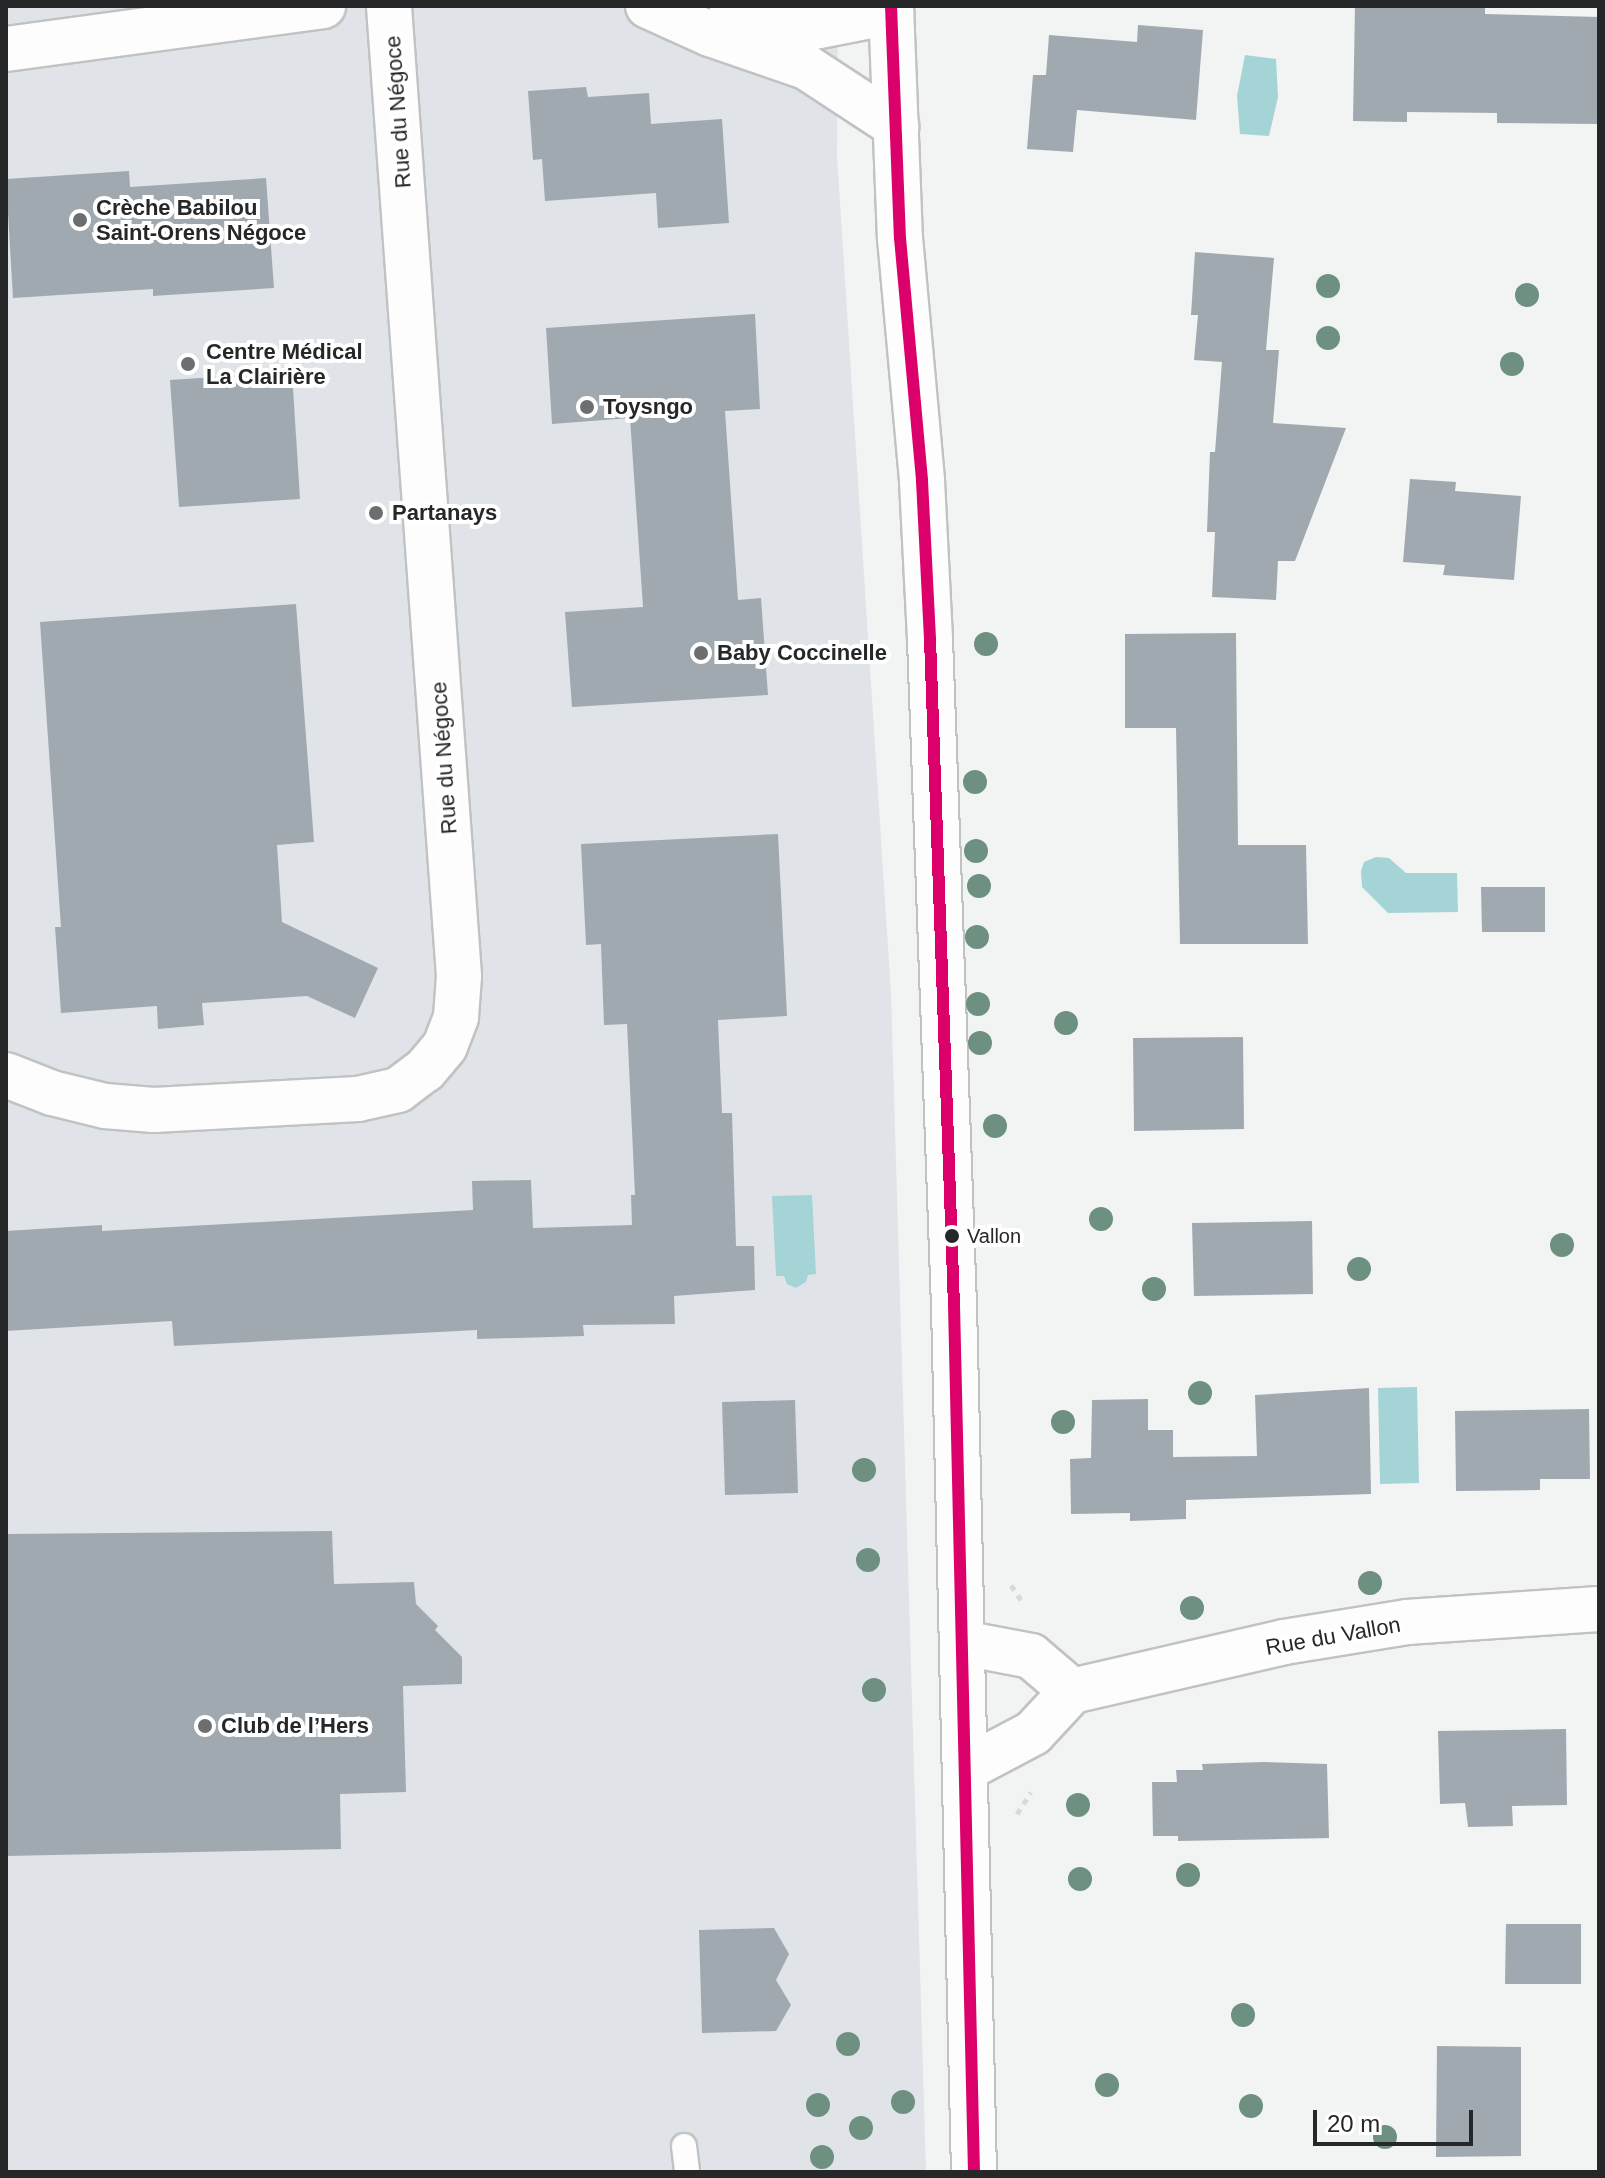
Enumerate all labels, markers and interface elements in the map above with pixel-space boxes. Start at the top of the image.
street label: Rue du Négoce [379,35,417,189]
place label: Crèche Babilou Saint-Orens Négoce [96,194,306,246]
marker: Crèche Babilou Saint-Orens Négoce [71,211,89,229]
place label: Centre Médical La Clairière [206,338,362,390]
marker: Centre Médical La Clairière [177,353,199,375]
place label: Toysngo [603,394,693,420]
marker: Toysngo [578,398,596,416]
place label: Partanays [392,500,497,526]
marker: Partanays [367,504,385,522]
place label: Baby Coccinelle [717,640,887,666]
marker: Baby Coccinelle [692,644,710,662]
street label: Rue du Négoce [425,681,463,835]
place label: Vallon [967,1224,1021,1248]
marker: Vallon [944,1228,960,1244]
street label: Rue du Vallon [1263,1611,1403,1661]
place label: Club de l’Hers [221,1713,369,1739]
marker: Club de l’Hers [196,1717,214,1735]
scale bar [1317,2094,1477,2144]
text: 20 m [1327,2110,1380,2137]

